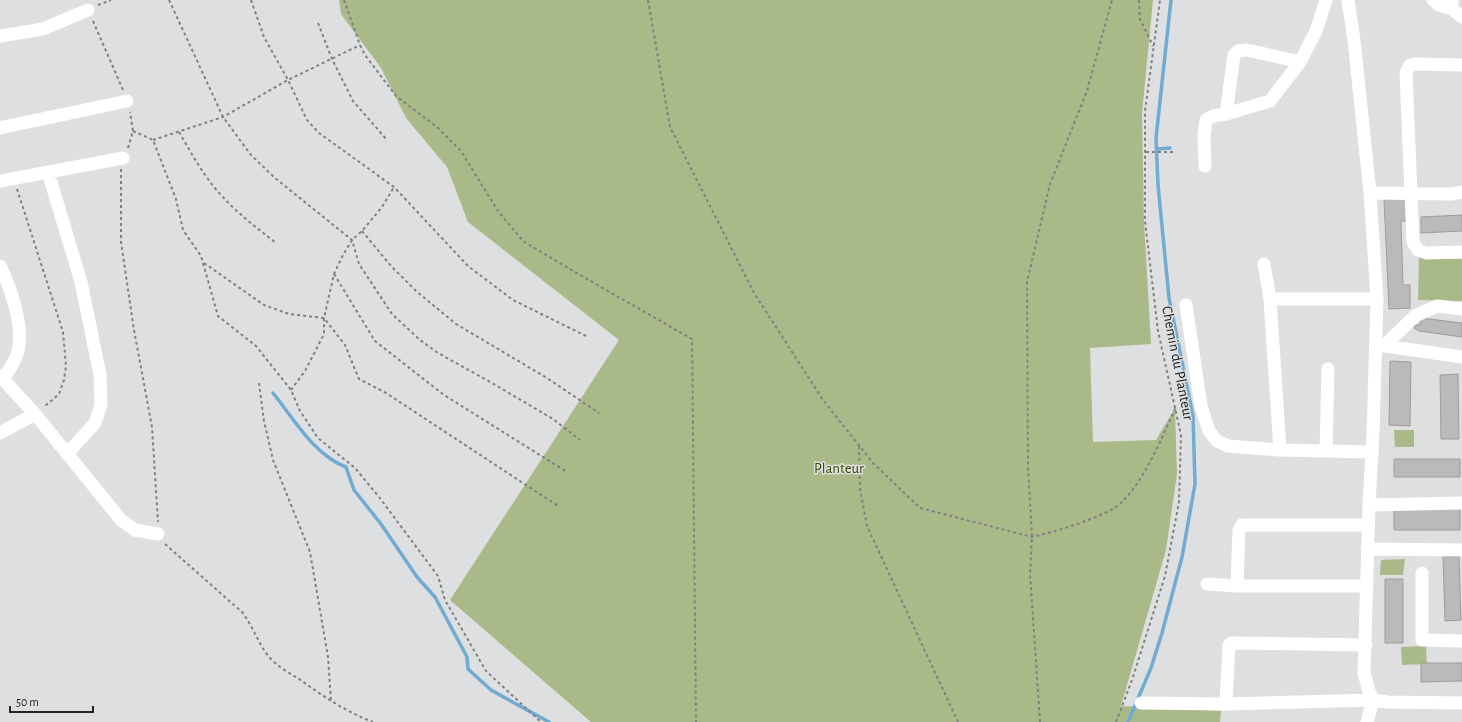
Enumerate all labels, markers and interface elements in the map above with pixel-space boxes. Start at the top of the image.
street label: Chemin du Planteur [1159,305,1196,422]
park label: Planteur [814,461,864,476]
scale bar [10,688,93,714]
text: 50 m [16,696,39,708]

